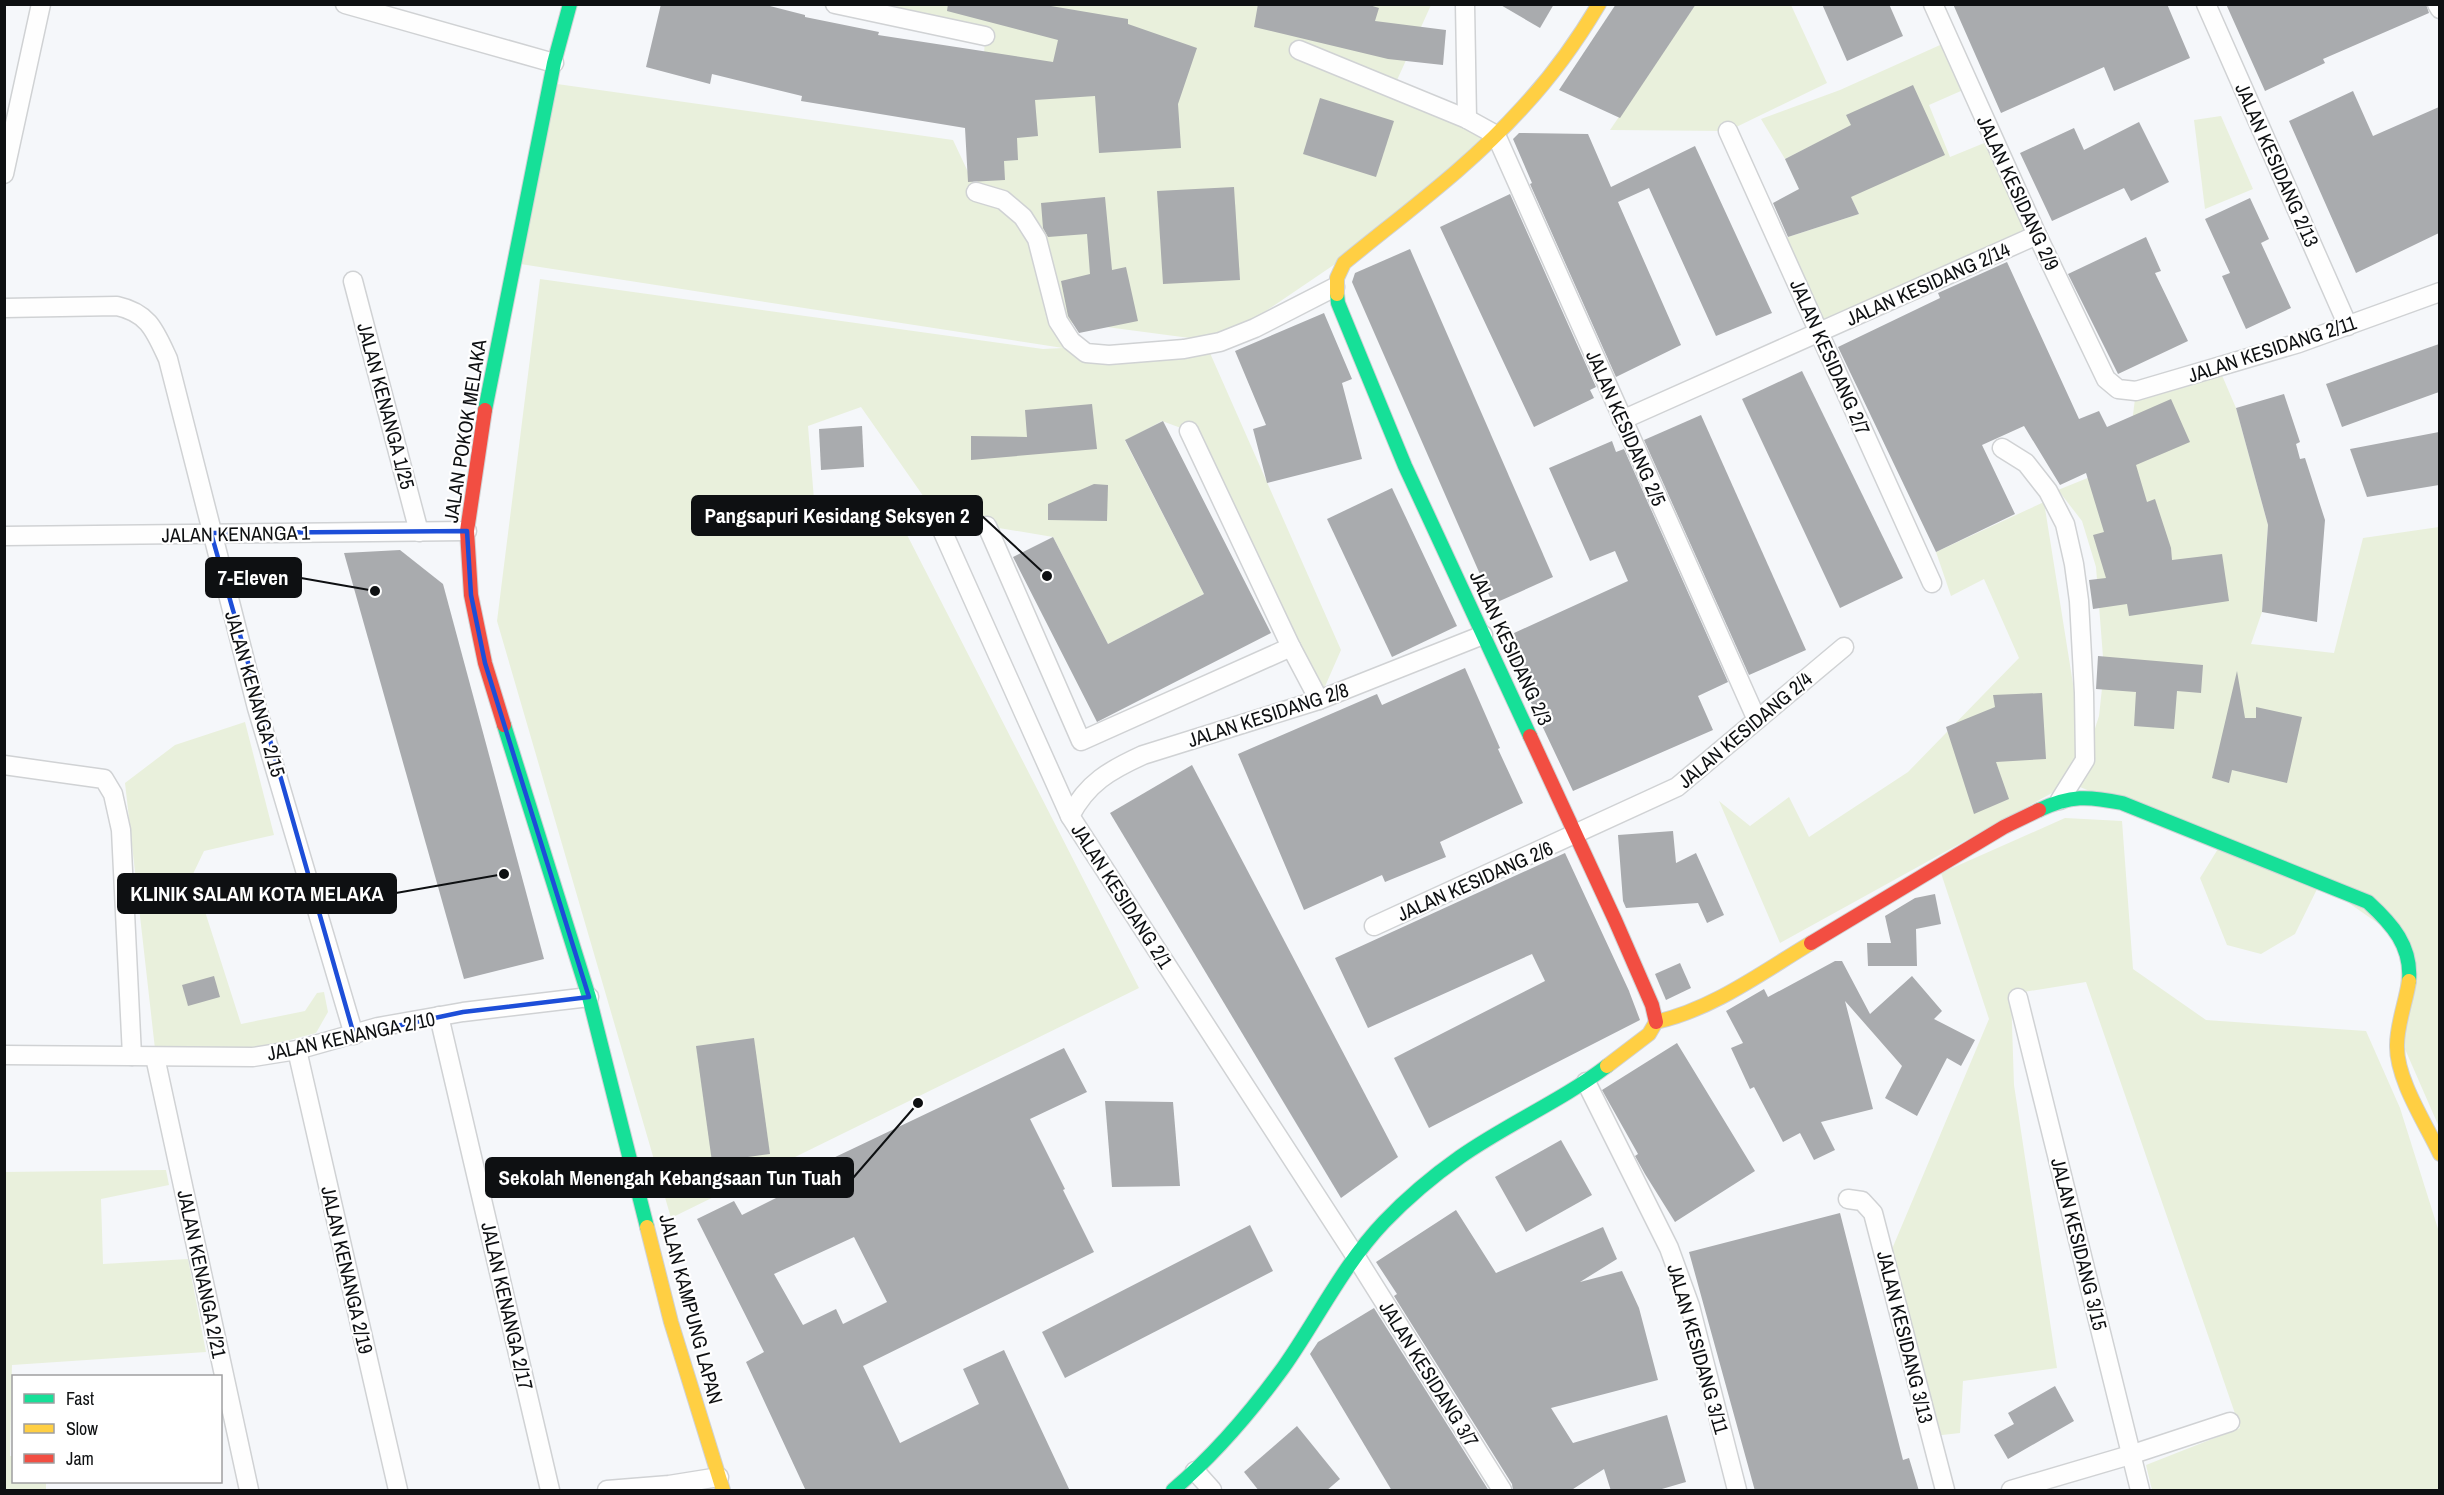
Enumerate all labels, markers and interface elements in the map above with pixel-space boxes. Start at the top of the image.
street label: JALAN KESIDANG 2/13 [2229,79,2326,251]
street label: JALAN KESIDANG 2/9 [1971,111,2066,275]
street label: JALAN KESIDANG 2/14 [1842,235,2014,332]
street label: JALAN KESIDANG 2/7 [1784,275,1877,439]
street label: JALAN KESIDANG 2/11 [2184,309,2360,389]
street label: JALAN KENANGA 1/25 [351,320,422,492]
street label: JALAN POKOK MELAKA [437,337,492,524]
street label: JALAN KESIDANG 2/5 [1580,346,1673,510]
callout: Pangsapuri Kesidang Seksyen 2 [692,496,982,535]
text: Pangsapuri Kesidang Seksyen 2 [704,501,970,530]
street label: JALAN KENANGA 1 [161,519,311,548]
callout: 7-Eleven [206,558,301,597]
text: 7-Eleven [218,563,288,592]
street label: JALAN KESIDANG 2/3 [1464,566,1559,730]
street label: JALAN KENANGA 2/15 [219,608,292,780]
street label: JALAN KESIDANG 2/4 [1672,665,1818,794]
street label: JALAN KESIDANG 2/8 [1184,676,1352,753]
street label: JALAN KESIDANG 2/1 [1065,818,1179,973]
street label: JALAN KESIDANG 2/6 [1393,834,1557,927]
callout: KLINIK SALAM KOTA MELAKA [118,874,396,913]
text: KLINIK SALAM KOTA MELAKA [130,879,384,908]
street label: JALAN KENANGA 2/10 [264,1004,438,1067]
street label: JALAN KESIDANG 3/15 [2045,1155,2114,1333]
callout: Sekolah Menengah Kebangsaan Tun Tuah [486,1158,853,1197]
text: Sekolah Menengah Kebangsaan Tun Tuah [499,1163,841,1192]
street label: JALAN KENANGA 2/19 [315,1183,380,1356]
street label: JALAN KENANGA 2/21 [171,1187,234,1361]
street label: JALAN KAMPUNG LAPAN [653,1211,730,1407]
street label: JALAN KENANGA 2/17 [475,1219,540,1392]
street label: JALAN KESIDANG 3/13 [1871,1248,1940,1426]
street label: JALAN KESIDANG 3/11 [1661,1261,1736,1437]
street label: JALAN KESIDANG 3/7 [1374,1295,1485,1452]
legend [12,1375,222,1483]
text: Fast [66,1386,94,1411]
text: Slow [66,1416,98,1441]
text: Jam [66,1446,94,1471]

